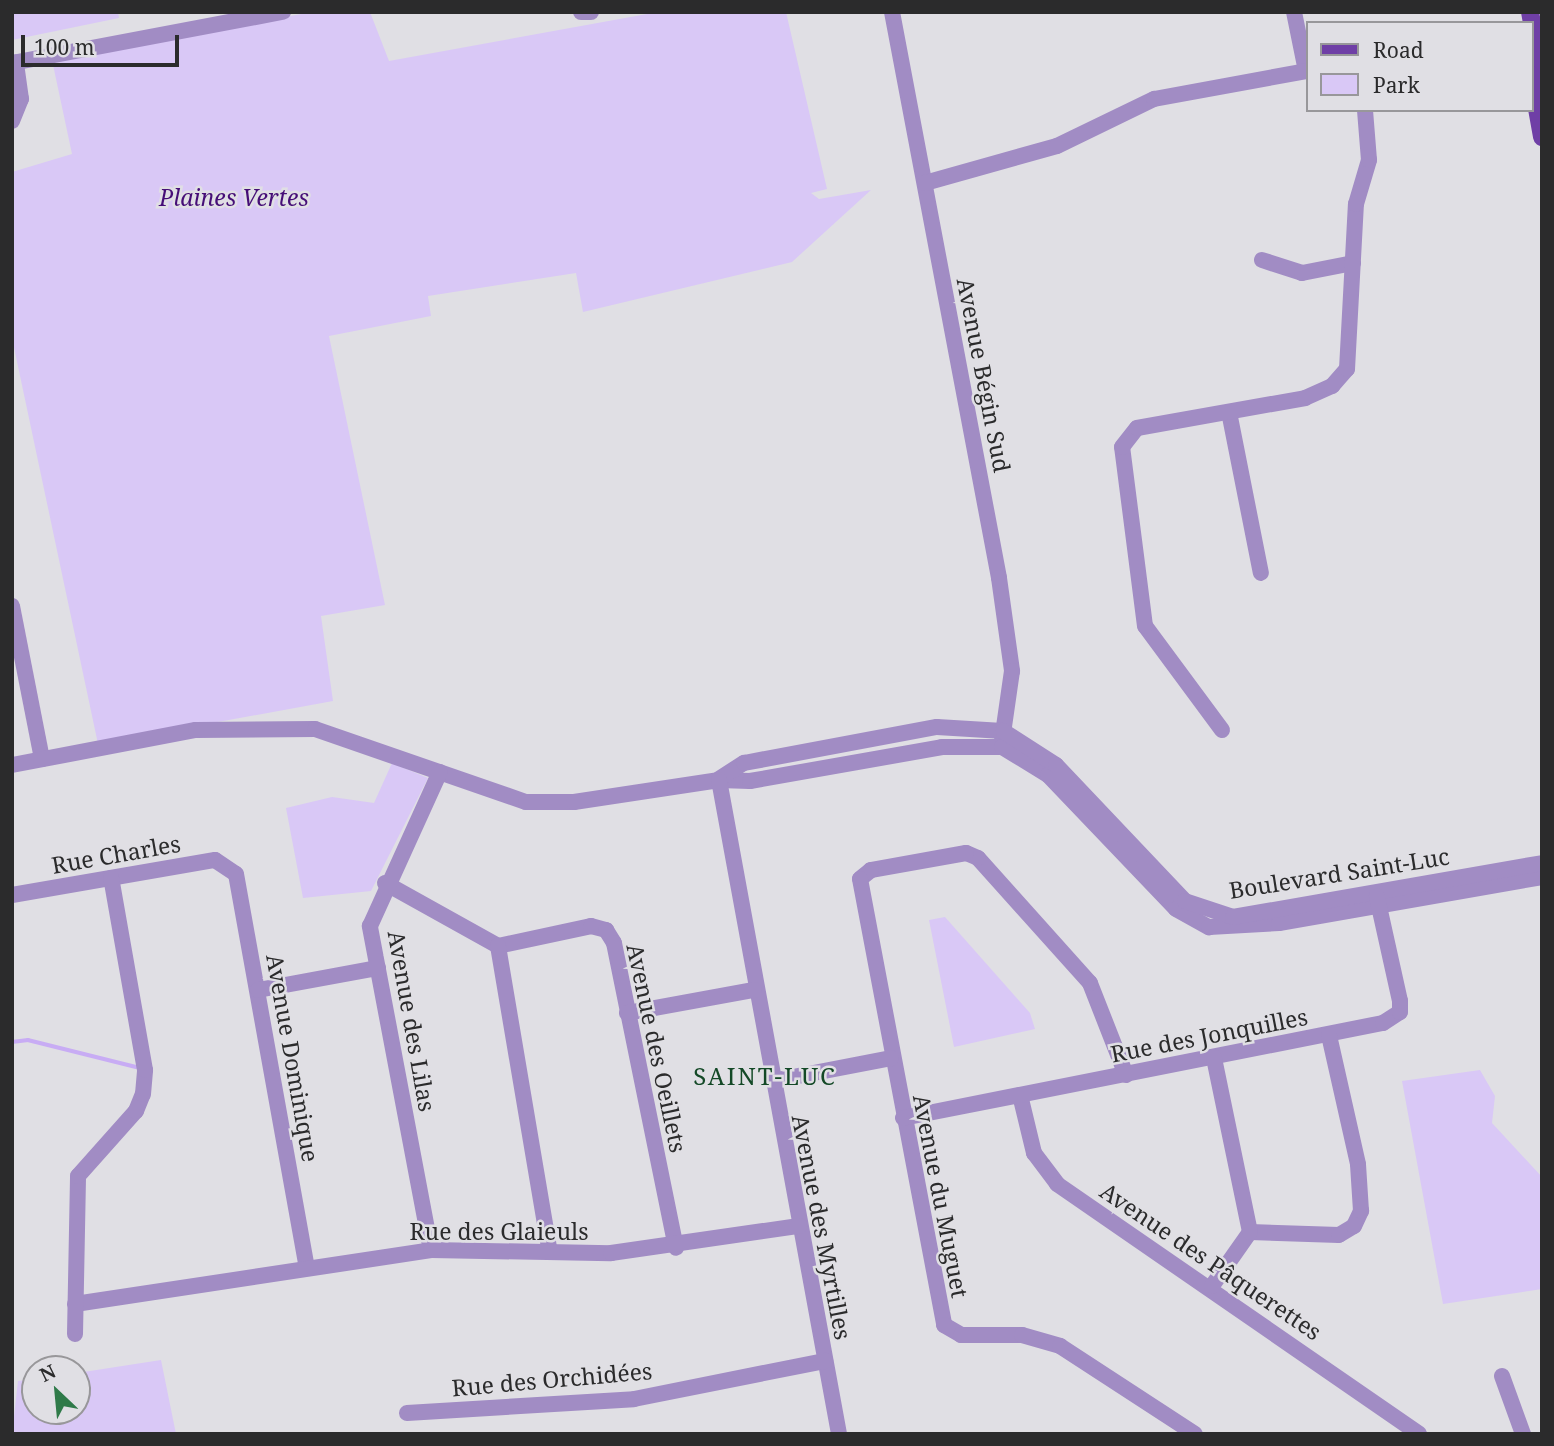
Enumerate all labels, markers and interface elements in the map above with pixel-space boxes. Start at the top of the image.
scale bar [24,21,182,65]
legend [1306,21,1533,112]
text: 100 m [34,33,95,61]
text: Road [1373,36,1424,64]
text: Park [1373,71,1420,99]
park label: Plaines Vertes [159,183,309,211]
street label: Avenue Bégin Sud [952,276,1016,474]
street label: Rue Charles [49,829,183,879]
street label: Boulevard Saint-Luc [1227,842,1451,904]
street label: Avenue des Lilas [383,928,441,1114]
street label: Avenue des Oeillets [621,941,693,1155]
street label: Avenue Dominique [261,952,325,1164]
street label: Rue des Jonquilles [1108,1002,1310,1068]
district label: SAINT-LUC [694,1062,836,1090]
street label: Avenue du Muguet [908,1092,974,1300]
street label: Avenue des Myrtilles [787,1112,857,1342]
street label: Avenue des Pâquerettes [1095,1177,1327,1345]
street label: Rue des Glaieuls [409,1217,589,1245]
north arrow [21,1355,91,1425]
street label: Rue des Orchidées [451,1356,653,1402]
text: N [35,1358,60,1388]

